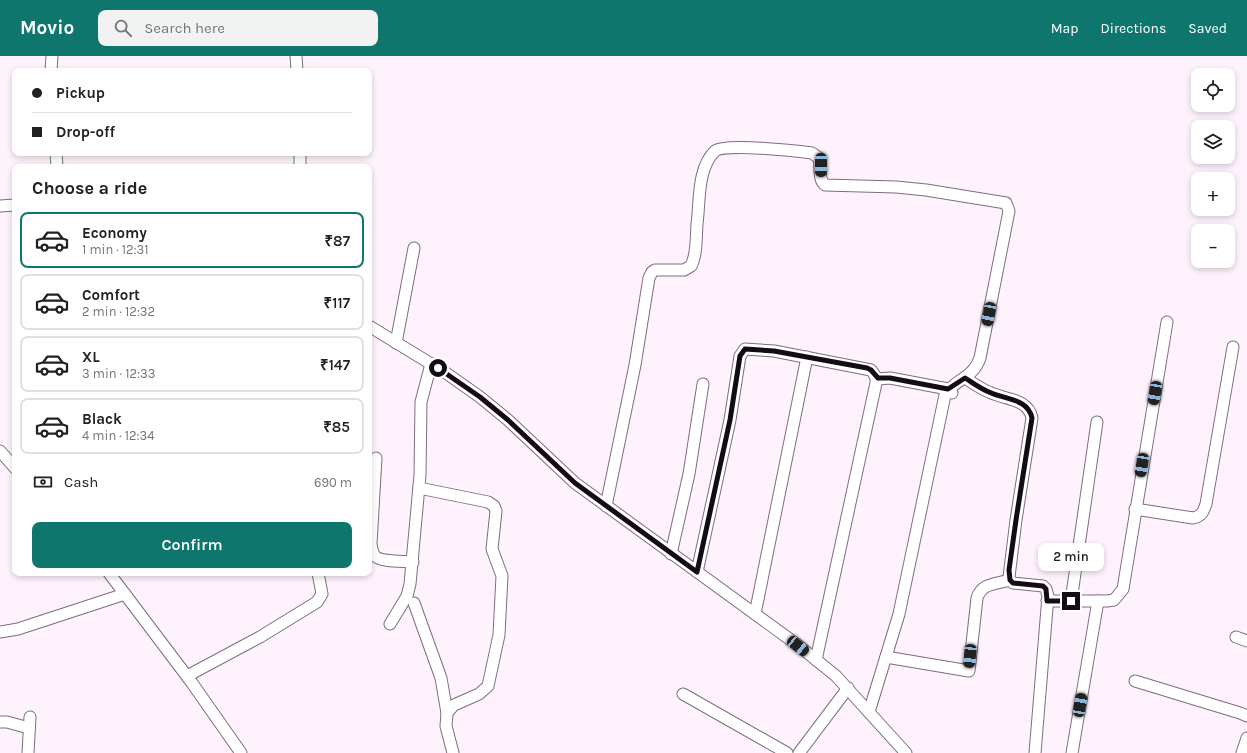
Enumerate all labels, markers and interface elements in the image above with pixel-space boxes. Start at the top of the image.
search box [98,10,378,46]
text: Movio [20,17,74,39]
icon: search [112,17,134,39]
text: Search here [144,19,225,37]
text: Map [1051,20,1079,37]
text: Directions [1101,20,1166,37]
text: Saved [1188,20,1227,37]
map controls [1191,68,1235,268]
button: locate [1191,68,1235,112]
text: Pickup [56,84,105,102]
button: layers [1191,120,1235,164]
text: Drop-off [56,123,115,141]
car [815,153,827,177]
button: + [1191,172,1235,216]
text: Choose a ride [32,177,147,199]
icon: car [34,222,70,258]
text: Economy [82,224,147,242]
button: − [1191,224,1235,268]
text: ₹87 [325,232,350,250]
text: 1 min · 12:31 [82,242,149,257]
icon: car [34,284,70,320]
text: Comfort [82,286,140,304]
text: ₹117 [324,294,350,312]
car [981,301,997,327]
text: 2 min · 12:32 [82,304,155,319]
icon: car [34,346,70,382]
text: XL [82,348,100,366]
text: ₹147 [320,356,350,374]
route start [429,359,447,377]
text: 3 min · 12:33 [82,366,155,381]
car [1147,380,1163,406]
icon: car [34,408,70,444]
text: Black [82,410,122,428]
text: ₹85 [323,418,350,436]
text: 4 min · 12:34 [82,428,155,443]
car [1134,452,1150,478]
icon: cash [32,471,54,493]
text: Cash [64,473,98,491]
text: 690 m [314,475,352,490]
button: Confirm [32,522,352,568]
callout: 2 min [1038,543,1104,571]
text: 2 min [1053,549,1089,564]
route end [1062,592,1080,610]
car [785,634,811,658]
car [963,643,977,669]
car [1072,692,1088,718]

